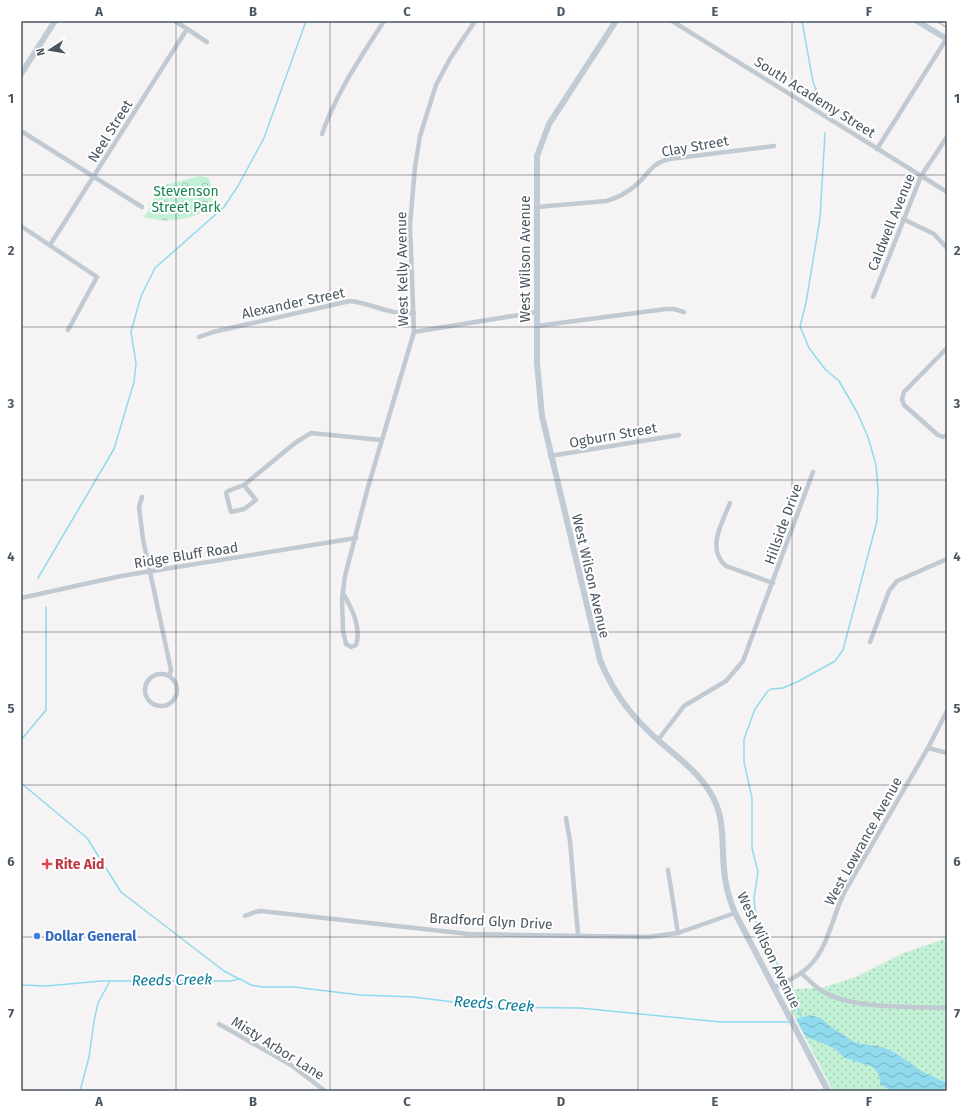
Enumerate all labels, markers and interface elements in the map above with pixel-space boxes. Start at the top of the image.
text: A [94,4,103,19]
text: B [249,4,257,19]
text: C [403,4,411,19]
text: D [557,4,566,19]
text: E [712,4,719,19]
text: F [866,4,873,19]
north arrow [30,30,70,70]
text: N [34,47,48,57]
street label: South Academy Street [751,53,879,142]
text: 1 [8,91,14,106]
text: 1 [954,91,960,106]
street label: Neel Street [85,96,137,166]
street label: Clay Street [660,132,731,161]
street label: Caldwell Avenue [864,171,919,273]
park label: Stevenson Street Park [151,183,221,216]
street label: West Wilson Avenue [517,195,534,323]
street label: West Kelly Avenue [393,211,412,327]
text: 2 [8,243,15,258]
text: 2 [954,243,961,258]
street label: Alexander Street [240,284,347,323]
text: 3 [7,396,15,411]
text: 3 [953,396,961,411]
street label: Ogburn Street [568,419,659,452]
street label: Hillside Drive [761,481,806,567]
street label: West Wilson Avenue [568,512,613,640]
street label: Ridge Bluff Road [133,539,239,572]
text: 4 [7,549,15,564]
text: 4 [953,549,961,564]
text: 5 [8,701,15,716]
text: 5 [954,701,961,716]
street label: West Lowrance Avenue [821,774,906,908]
text: 6 [7,854,15,869]
text: 6 [953,854,961,869]
place label: Rite Aid [55,856,104,873]
marker: Rite Aid [42,859,52,869]
street label: West Wilson Avenue [733,889,804,1011]
street label: Bradford Glyn Drive [429,910,553,933]
place label: Dollar General [45,928,137,945]
marker: Dollar General [32,931,42,941]
water label: Reeds Creek [131,970,213,990]
water label: Reeds Creek [453,992,535,1016]
text: 7 [8,1006,14,1021]
text: 7 [954,1006,960,1021]
street label: Misty Arbor Lane [228,1013,327,1084]
text: A [94,1094,103,1109]
text: B [249,1094,257,1109]
text: C [403,1094,411,1109]
text: D [557,1094,566,1109]
text: E [712,1094,719,1109]
text: F [866,1094,873,1109]

